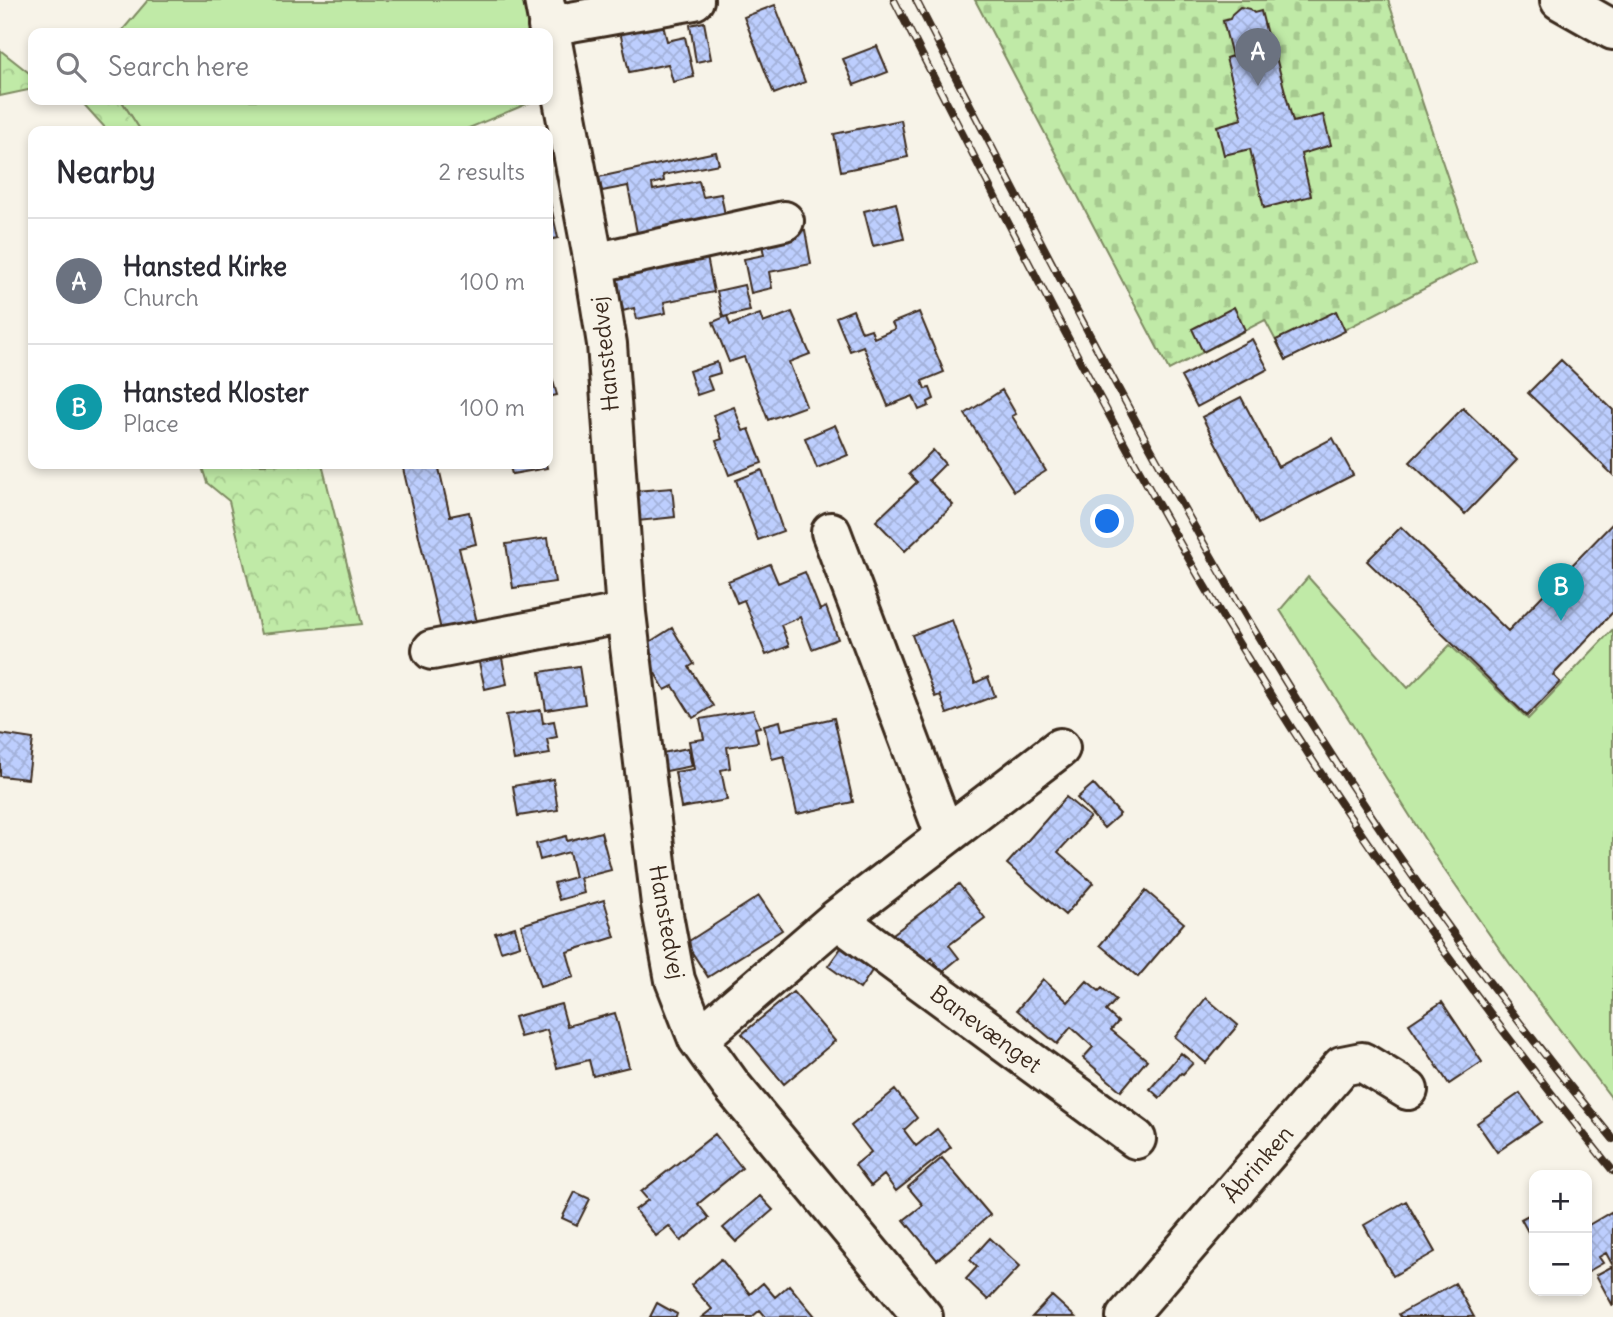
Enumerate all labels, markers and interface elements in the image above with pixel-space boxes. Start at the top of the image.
search box [28,28,553,105]
pin: A [1235,28,1281,86]
icon: search [52,48,90,86]
text: Search here [108,50,249,83]
text: Nearby [56,153,156,191]
text: 2 results [439,157,525,186]
text: Hansted Kirke [123,250,287,283]
text: A [72,267,86,296]
text: 100 m [460,267,525,296]
text: Church [123,283,199,312]
street label: Hanstedvej [584,295,625,413]
text: Hansted Kloster [123,376,309,409]
text: B [71,393,87,422]
text: 100 m [460,393,525,422]
text: Place [123,409,179,438]
your location [1090,504,1124,538]
pin: B [1538,563,1584,621]
street label: Hanstedvej [643,863,692,981]
street label: Banevænget [925,978,1048,1079]
street label: Åbrinken [1216,1119,1299,1208]
map controls [1529,1170,1592,1296]
button: + [1529,1170,1592,1233]
button: − [1529,1233,1592,1296]

